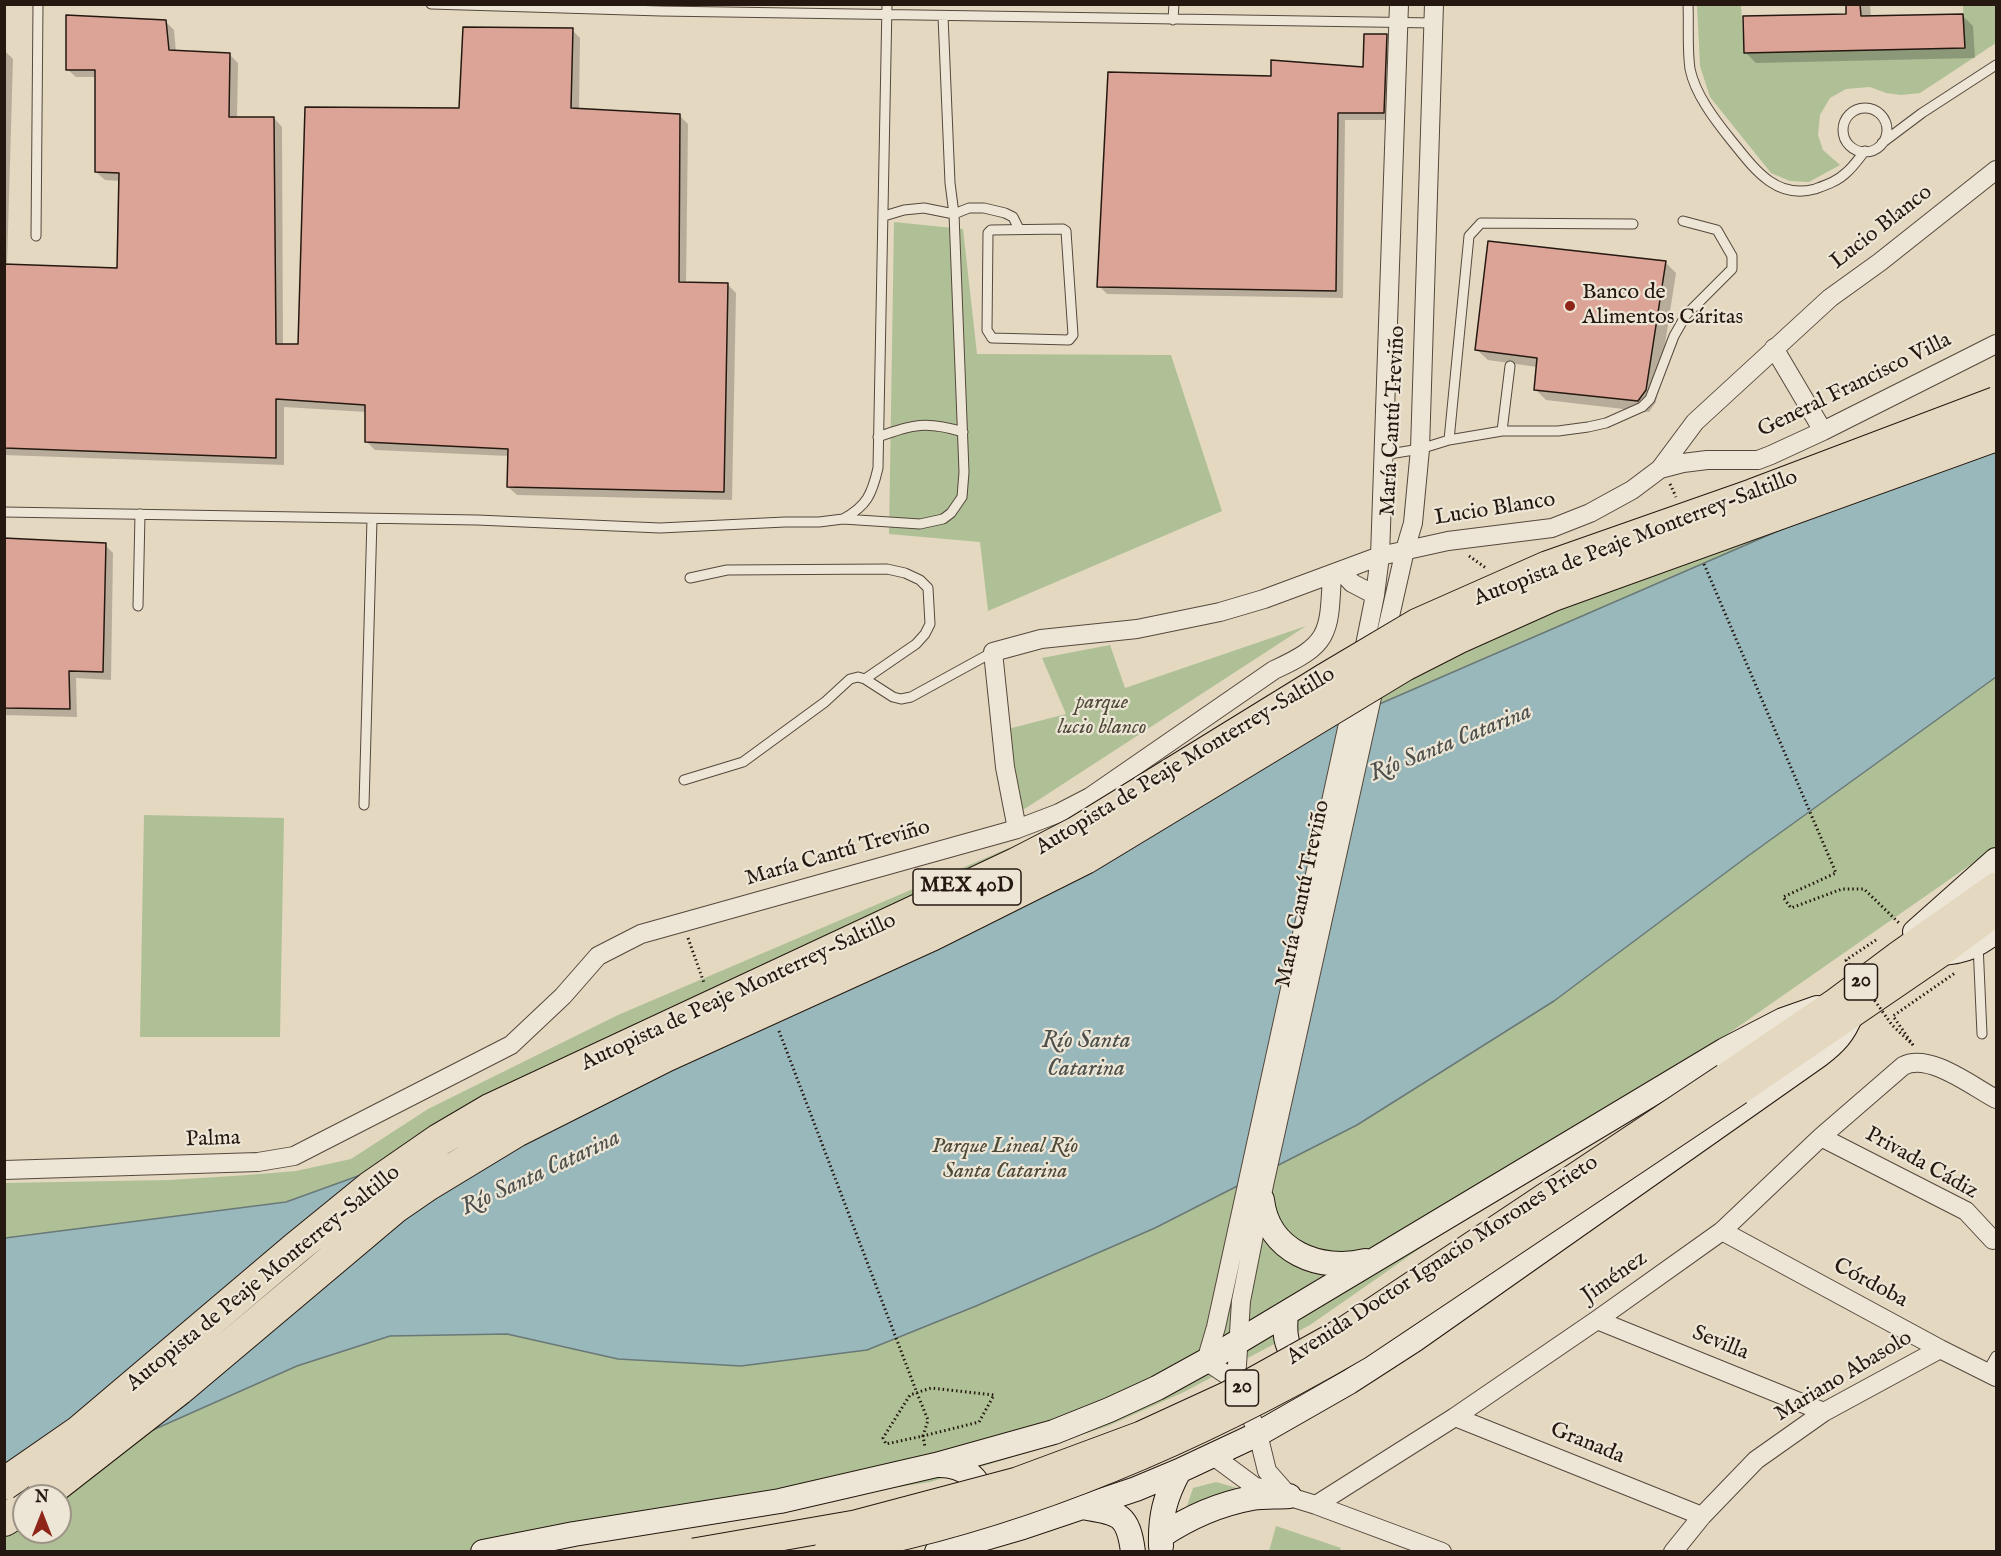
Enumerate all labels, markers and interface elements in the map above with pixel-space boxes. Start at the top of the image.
street label: Lucio Blanco [1826,180,1938,276]
place label: Banco de Alimentos Cáritas [1582,280,1743,332]
marker: Banco de Alimentos Cáritas [1563,299,1577,313]
street label: María Cantú Treviño [1376,325,1412,517]
street label: General Francisco Villa [1754,328,1956,444]
street label: Autopista de Peaje Monterrey-Saltillo [1470,465,1802,613]
street label: Lucio Blanco [1433,487,1557,533]
street label: Autopista de Peaje Monterrey-Saltillo [1032,662,1340,862]
park label: parque lucio blanco [1057,690,1147,742]
water label: Río Santa Catarina [1366,698,1536,790]
street label: María Cantú Treviño [1271,798,1337,990]
street label: María Cantú Treviño [743,815,933,893]
road number: MEX 40D [913,869,1021,905]
street label: Autopista de Peaje Monterrey-Saltillo [577,908,901,1078]
road number: 20 [1844,964,1878,1000]
water label: Río Santa Catarina [1041,1028,1131,1084]
street label: Privada Cádiz [1860,1122,1982,1206]
water label: Río Santa Catarina [457,1125,625,1223]
street label: Palma [185,1126,241,1154]
park label: Parque Lineal Río Santa Catarina [932,1134,1078,1186]
street label: Avenida Doctor Ignacio Morones Prieto [1282,1150,1604,1372]
street label: Autopista de Peaje Monterrey-Saltillo [122,1160,406,1398]
street label: Jiménez [1577,1246,1653,1310]
street label: Córdoba [1828,1253,1912,1315]
street label: Sevilla [1688,1321,1752,1367]
street label: Mariano Abasolo [1771,1326,1917,1428]
road number: 20 [1226,1370,1258,1406]
street label: Granada [1546,1417,1628,1471]
north arrow [12,1484,72,1544]
text: N [35,1488,49,1508]

